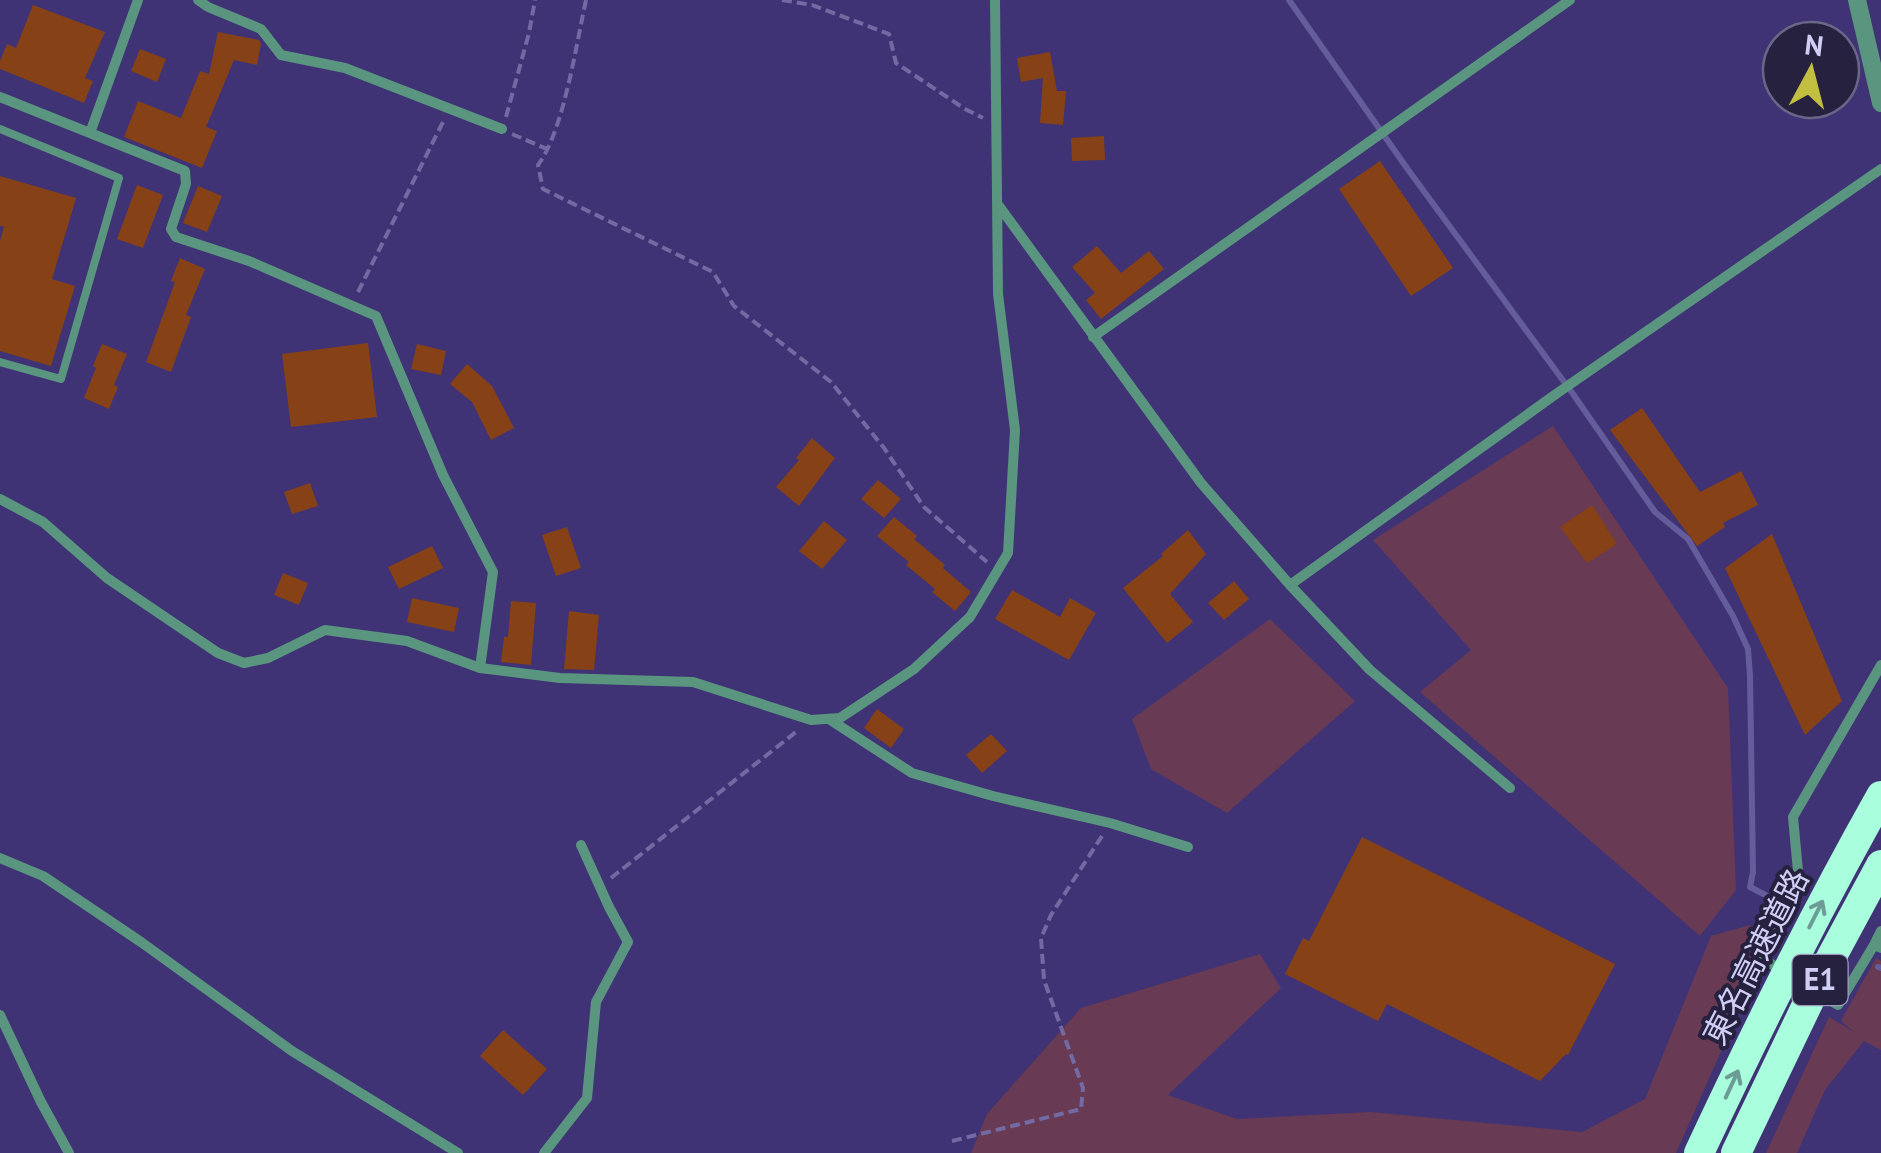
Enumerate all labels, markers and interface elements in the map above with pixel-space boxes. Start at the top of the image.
north arrow [1761,20,1861,120]
text: N [1803,25,1825,64]
street label: 東名高速道路 [1693,861,1817,1052]
one-way arrow [1807,899,1826,929]
road number: E1 [1792,955,1848,1005]
one-way arrow [1723,1069,1742,1099]

